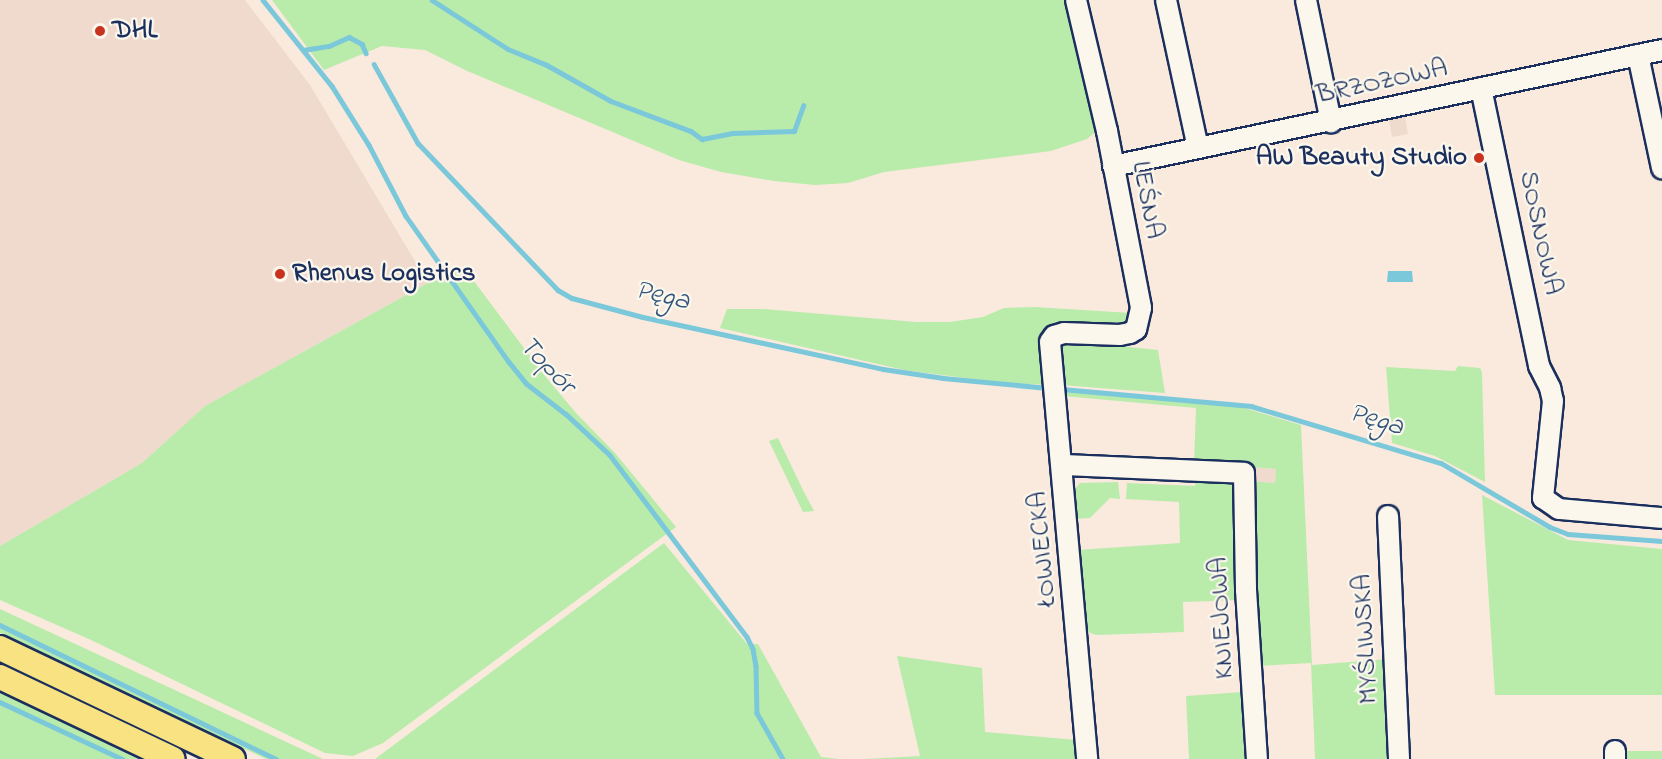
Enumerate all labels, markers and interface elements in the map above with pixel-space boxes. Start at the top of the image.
place label: DHL [112,15,157,47]
marker: DHL [93,24,107,38]
street label: BRZOZOWA [1313,52,1451,112]
place label: AW Beauty Studio [1256,142,1467,174]
marker: AW Beauty Studio [1472,151,1486,165]
street label: LEŚNA [1124,158,1170,242]
street label: SOSNOWA [1511,168,1569,298]
place label: Rhenus Logistics [292,258,475,290]
marker: Rhenus Logistics [273,267,287,281]
water label: Pęga [632,274,692,320]
water label: Topór [510,330,582,402]
water label: Pęga [1345,397,1407,445]
street label: ŁOWIECKA [1022,490,1064,608]
street label: KNIEJOWA [1203,556,1241,680]
street label: MYŚLIWSKA [1346,573,1386,705]

